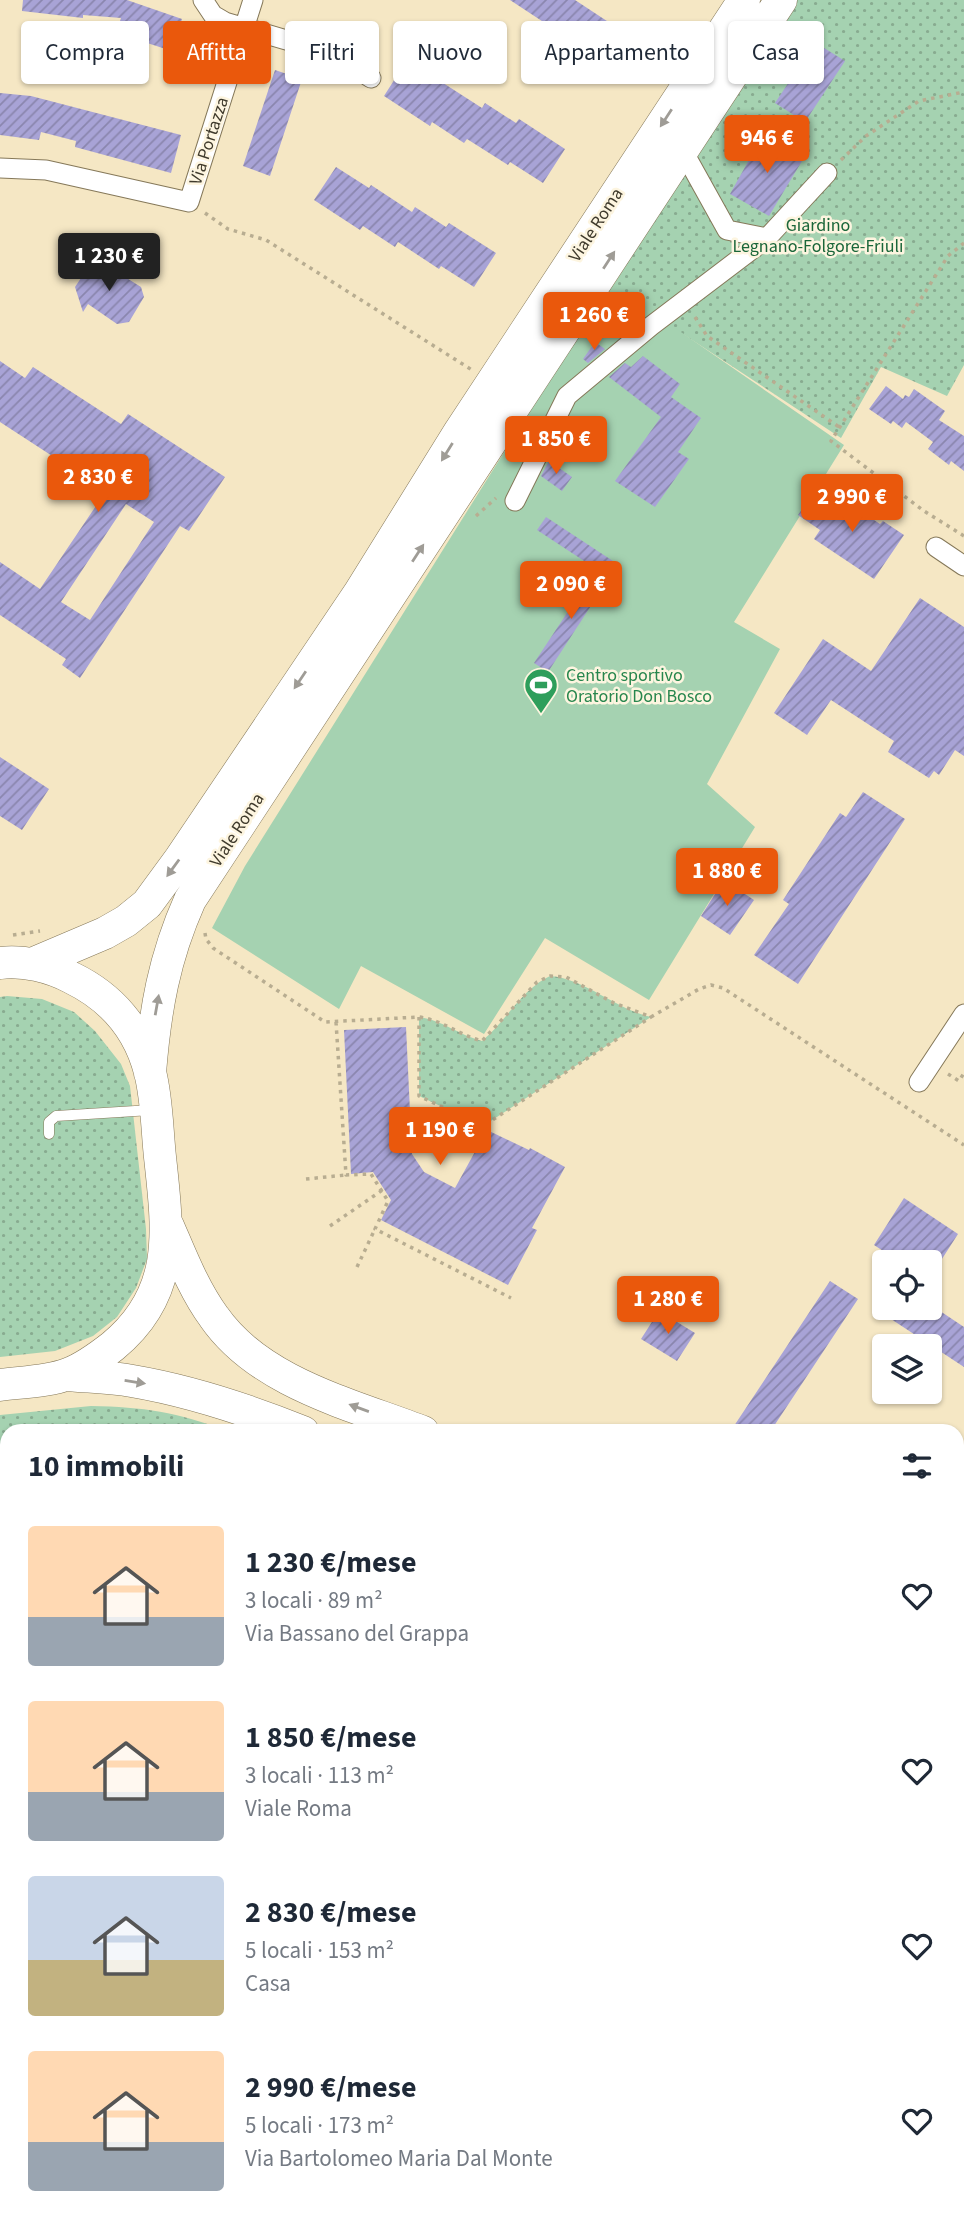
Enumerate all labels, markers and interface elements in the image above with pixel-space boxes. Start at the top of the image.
chip: Compra [21,21,149,84]
chip: Affitta [163,21,271,84]
chip: Filtri [285,21,379,84]
chip: Nuovo [393,21,507,84]
chip: Appartamento [521,21,714,84]
chip: Casa [728,21,824,84]
street label: Via Portazza [183,94,235,188]
one-way arrow [660,109,673,128]
pin: 946 € [718,116,816,175]
text: 946 € [740,121,794,154]
street label: Viale Roma [563,183,629,267]
park label: Giardino Legnano-Folgore-Friuli [733,213,903,259]
pin: 1 230 € [44,233,174,293]
text: 1 230 € [74,239,144,272]
one-way arrow [603,250,616,270]
pin: 1 260 € [529,292,659,352]
text: 1 260 € [559,298,629,331]
pin: 1 850 € [491,416,621,476]
text: 1 850 € [521,422,591,455]
one-way arrow [441,442,454,462]
pin: 2 830 € [33,454,163,514]
text: 2 830 € [63,460,133,493]
pin: 2 990 € [787,475,917,534]
text: 2 990 € [817,480,887,513]
one-way arrow [411,544,424,563]
pin: 2 090 € [506,562,636,621]
text: 2 090 € [536,567,606,600]
place label: Centro sportivo Oratorio Don Bosco [566,663,712,709]
sports icon: Centro sportivo Oratorio Don Bosco [522,666,560,715]
one-way arrow [294,670,307,690]
street label: Viale Roma [204,788,270,872]
pin: 1 880 € [662,848,792,908]
text: 1 880 € [692,854,762,887]
one-way arrow [166,859,180,877]
one-way arrow [152,994,163,1016]
pin: 1 190 € [375,1108,505,1167]
text: 1 190 € [405,1113,475,1146]
map controls [872,1250,942,1404]
button: locate [872,1250,942,1320]
pin: 1 280 € [603,1276,733,1336]
text: 1 280 € [633,1282,703,1315]
button: layers [872,1334,942,1404]
one-way arrow [124,1377,146,1388]
one-way arrow [349,1402,370,1413]
text: 10 immobili [28,1445,184,1488]
icon: filters [898,1447,936,1485]
text: 1 230 €/mese [245,1541,416,1584]
icon: home [84,1554,168,1638]
icon: heart [898,1577,936,1615]
text: 3 locali · 89 m² [245,1584,383,1617]
text: Via Bassano del Grappa [245,1617,469,1650]
text: 1 850 €/mese [245,1716,416,1759]
icon: home [84,1729,168,1813]
icon: heart [898,1752,936,1790]
text: 3 locali · 113 m² [245,1759,394,1792]
text: Viale Roma [245,1792,352,1825]
text: 2 830 €/mese [245,1891,416,1934]
icon: home [84,1904,168,1988]
icon: heart [898,1927,936,1965]
text: 5 locali · 153 m² [245,1934,394,1967]
text: Casa [245,1967,291,2000]
text: 2 990 €/mese [245,2066,416,2109]
icon: home [84,2079,168,2163]
icon: heart [898,2102,936,2140]
text: 5 locali · 173 m² [245,2109,394,2142]
text: Via Bartolomeo Maria Dal Monte [245,2142,553,2175]

